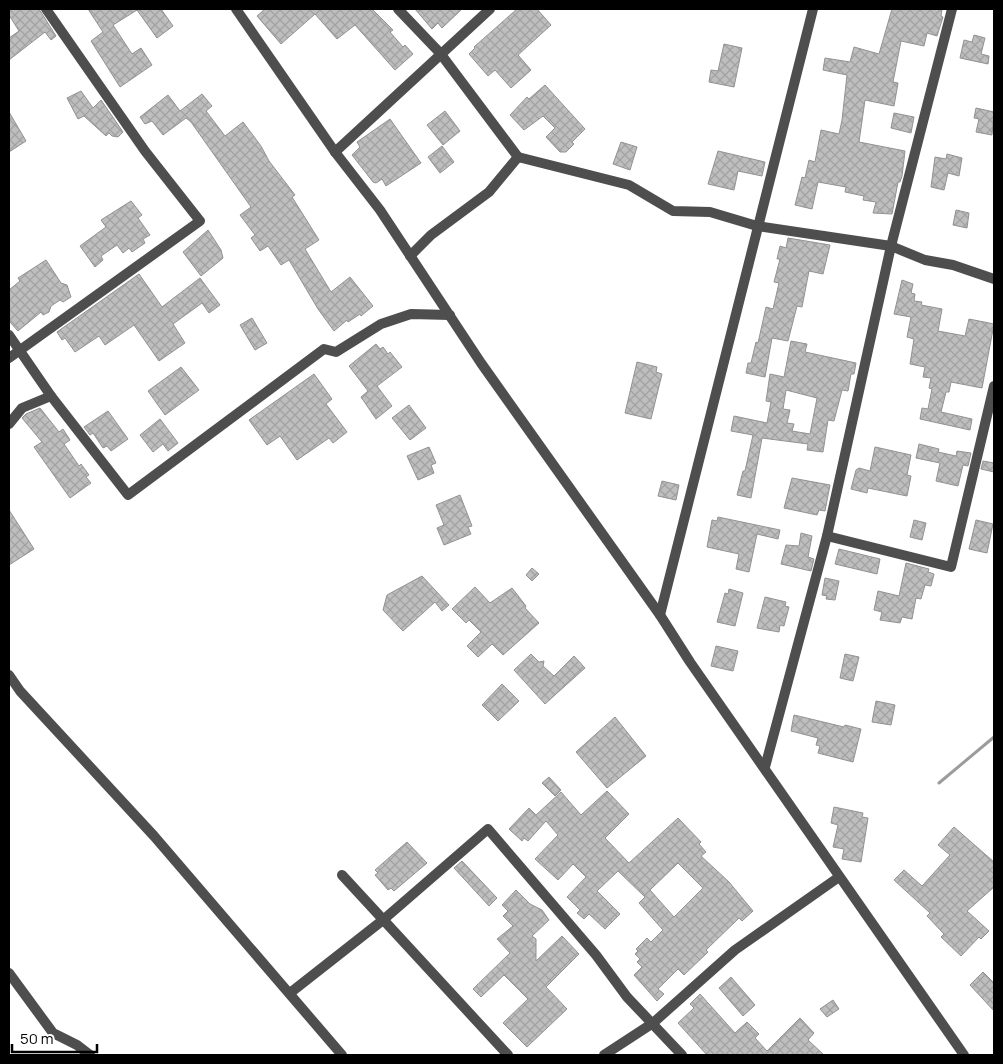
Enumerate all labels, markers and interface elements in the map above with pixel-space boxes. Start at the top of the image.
scale bar [12,1022,98,1054]
text: 50 m [20,1028,54,1049]

